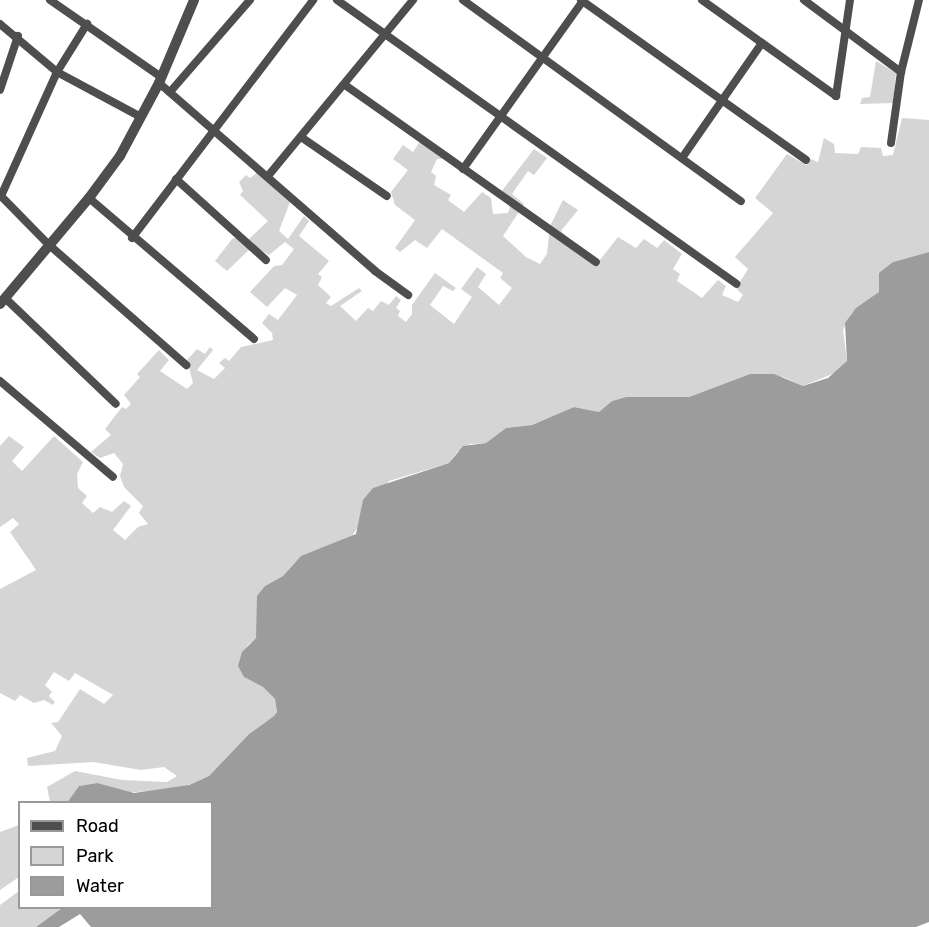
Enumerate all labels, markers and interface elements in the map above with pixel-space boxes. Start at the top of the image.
legend [18,801,213,909]
text: Road [76,815,119,837]
text: Park [76,845,113,867]
text: Water [76,875,124,897]

